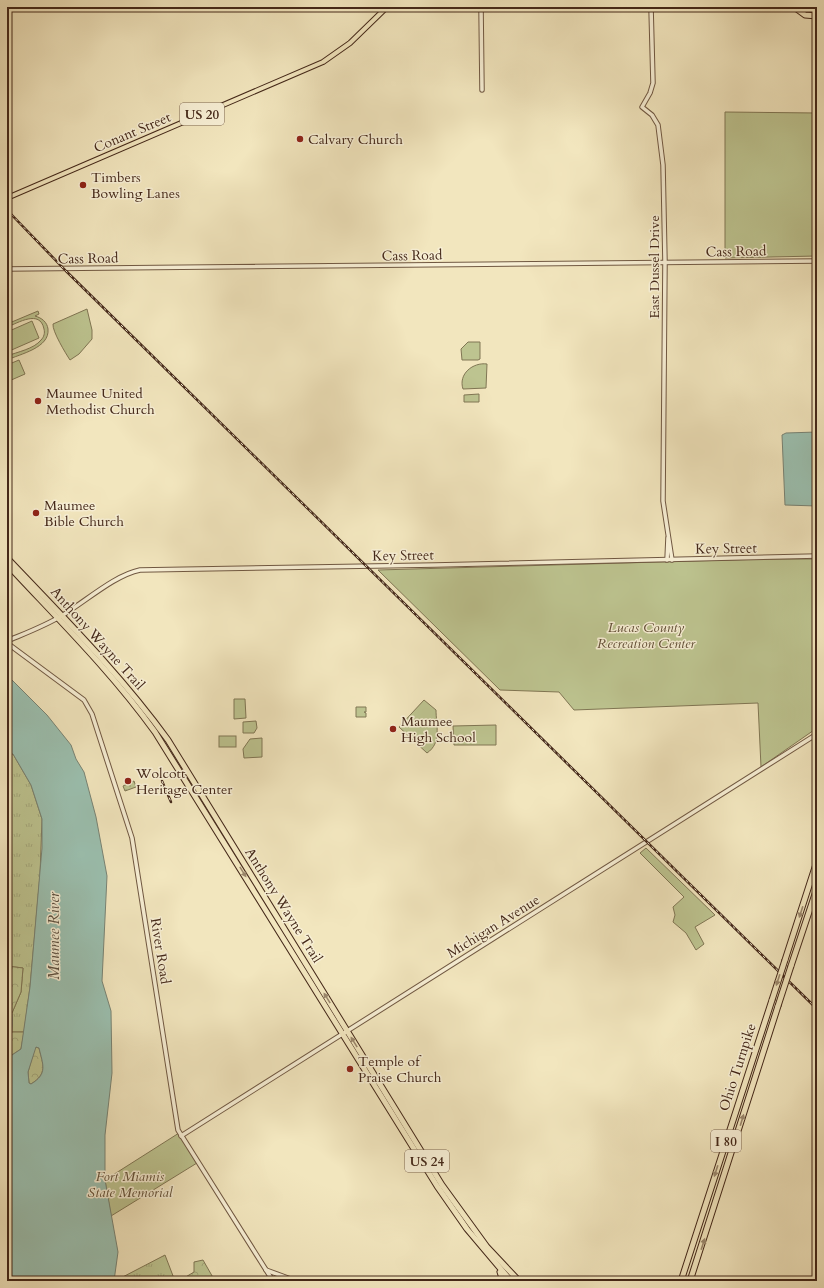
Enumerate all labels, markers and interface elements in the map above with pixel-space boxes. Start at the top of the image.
road number: US 20 [180,103,224,125]
street label: Conant Street [91,107,174,157]
place label: Calvary Church [308,130,403,149]
marker: Calvary Church [295,134,305,144]
place label: Timbers Bowling Lanes [91,168,180,203]
marker: Timbers Bowling Lanes [78,180,88,190]
street label: East Dussel Drive [645,215,664,319]
street label: Cass Road [706,241,767,262]
street label: Cass Road [382,245,443,266]
street label: Cass Road [58,248,119,269]
place label: Maumee United Methodist Church [46,384,155,419]
marker: Maumee United Methodist Church [33,396,43,406]
place label: Maumee Bible Church [44,496,124,531]
marker: Maumee Bible Church [31,508,41,518]
street label: Key Street [695,538,758,559]
street label: Key Street [372,545,435,566]
street label: Anthony Wayne Trail [46,583,149,694]
park label: Lucas County Recreation Center [597,618,695,653]
place label: Maumee High School [401,712,476,747]
marker: Maumee High School [388,724,398,734]
place label: Wolcott Heritage Center [135,764,233,799]
marker: Wolcott Heritage Center [123,776,133,786]
street label: Anthony Wayne Trail [240,844,327,967]
one-way arrow [239,866,246,878]
street label: Michigan Avenue [443,890,543,963]
water label: Maumee River [44,891,64,980]
one-way arrow [797,906,803,918]
street label: River Road [146,917,175,986]
one-way arrow [775,974,781,986]
one-way arrow [323,993,331,1003]
street label: Ohio Turnpike [714,1021,761,1114]
one-way arrow [351,1036,358,1048]
place label: Temple of Praise Church [358,1052,442,1087]
marker: Temple of Praise Church [345,1064,355,1074]
one-way arrow [739,1114,745,1126]
road number: I 80 [711,1130,741,1152]
road number: US 24 [405,1150,449,1172]
one-way arrow [713,1165,719,1177]
park label: Fort Miamis State Memorial [87,1167,174,1202]
one-way arrow [700,1238,706,1250]

